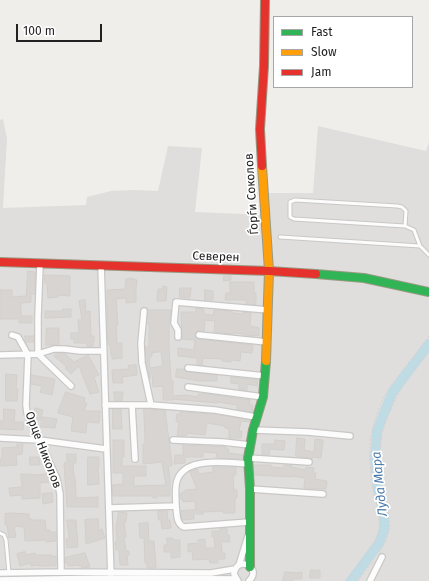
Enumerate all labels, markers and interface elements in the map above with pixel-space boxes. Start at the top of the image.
scale bar [18,16,104,42]
legend [273,16,413,88]
text: 100 m [23,24,55,38]
text: Fast [311,25,333,39]
text: Slow [311,45,337,59]
text: Jam [311,65,331,79]
street label: Ѓорѓи Соколов [242,153,262,235]
street label: Северен [192,249,240,265]
street label: Орце Николов [22,410,64,490]
water label: Луда Мара [369,451,391,517]

